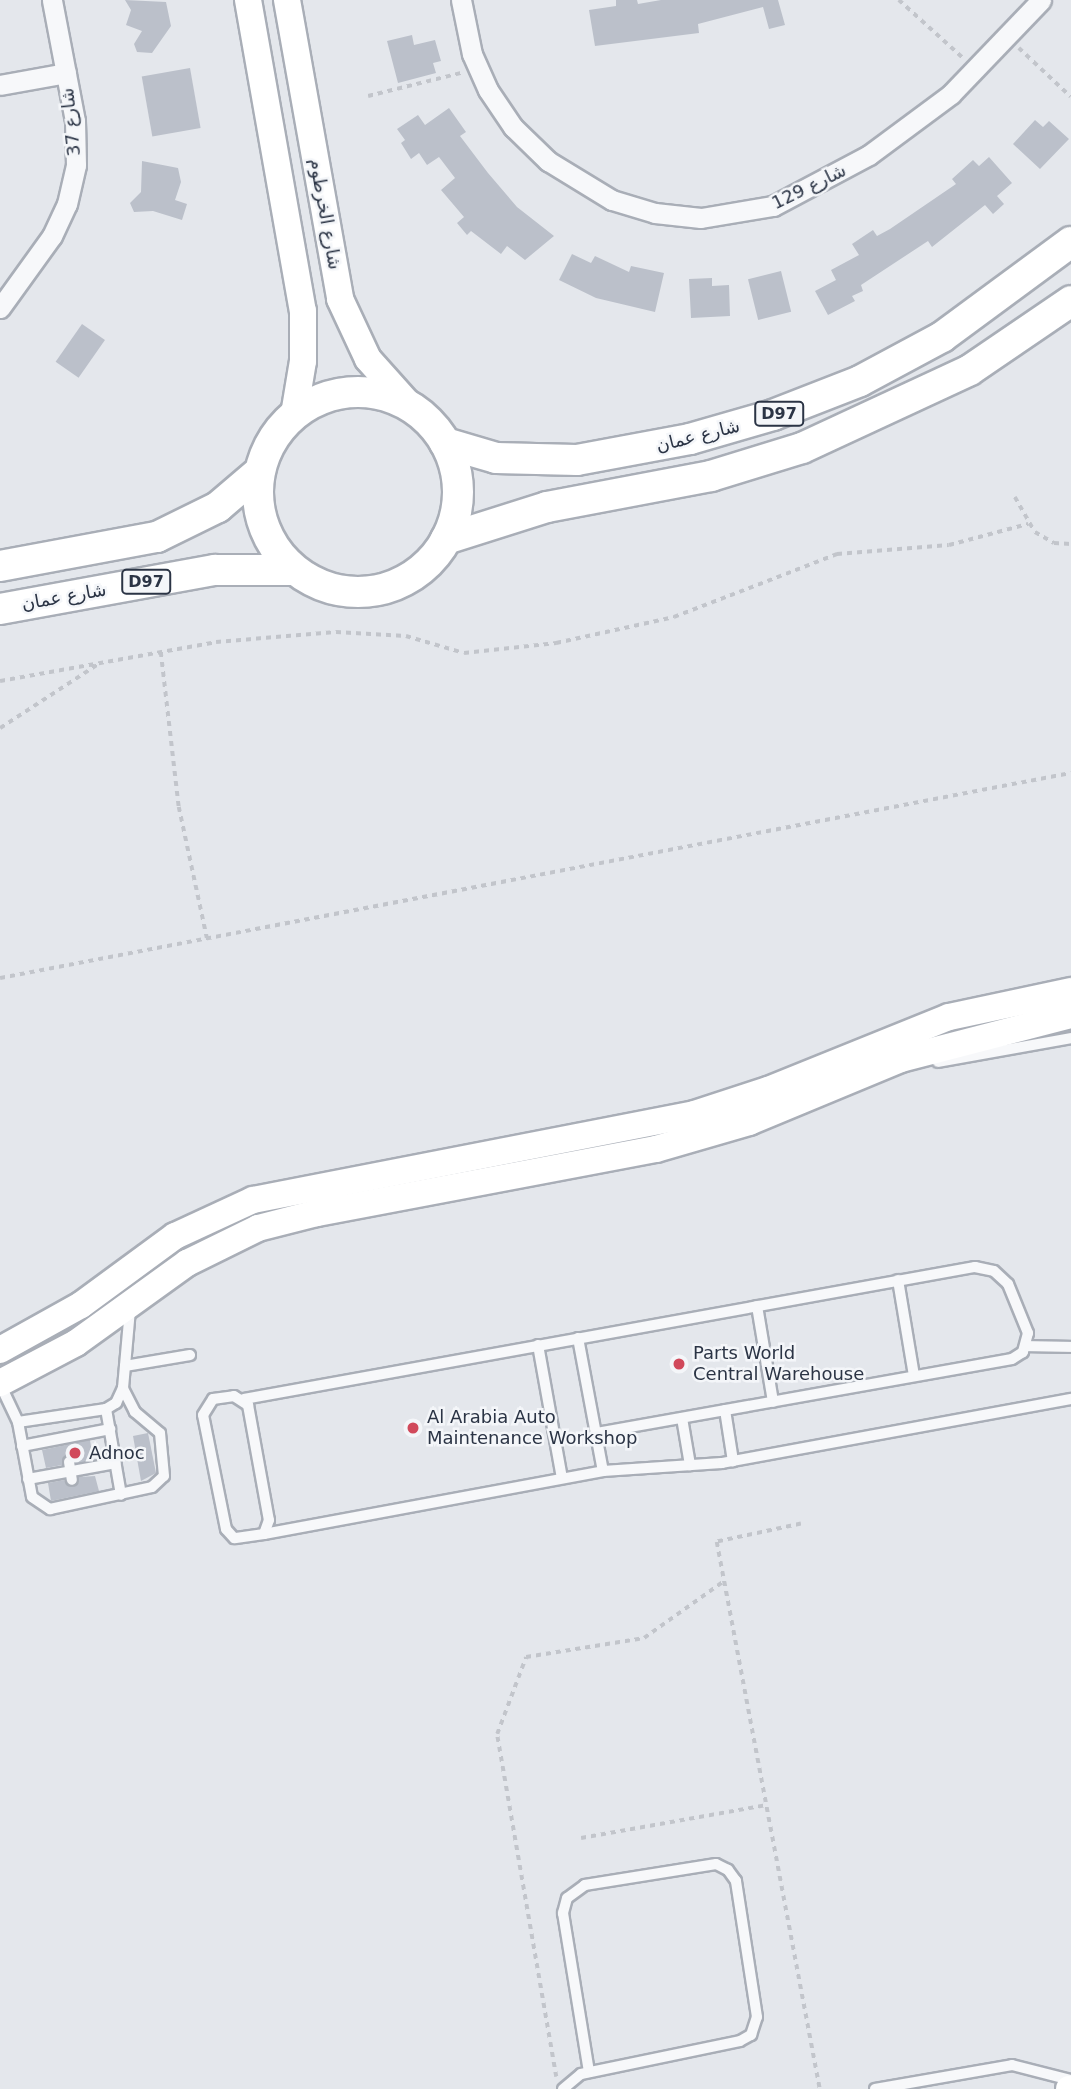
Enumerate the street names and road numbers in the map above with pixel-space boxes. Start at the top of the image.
street label: شارع 37 [57,87,85,157]
street label: شارع الخرطوم [305,157,345,271]
street label: شارع 129 [768,160,850,214]
road number: D97 [753,402,805,426]
street label: شارع عمان [654,415,742,457]
road number: D97 [120,569,172,594]
street label: شارع عمان [20,579,108,615]

